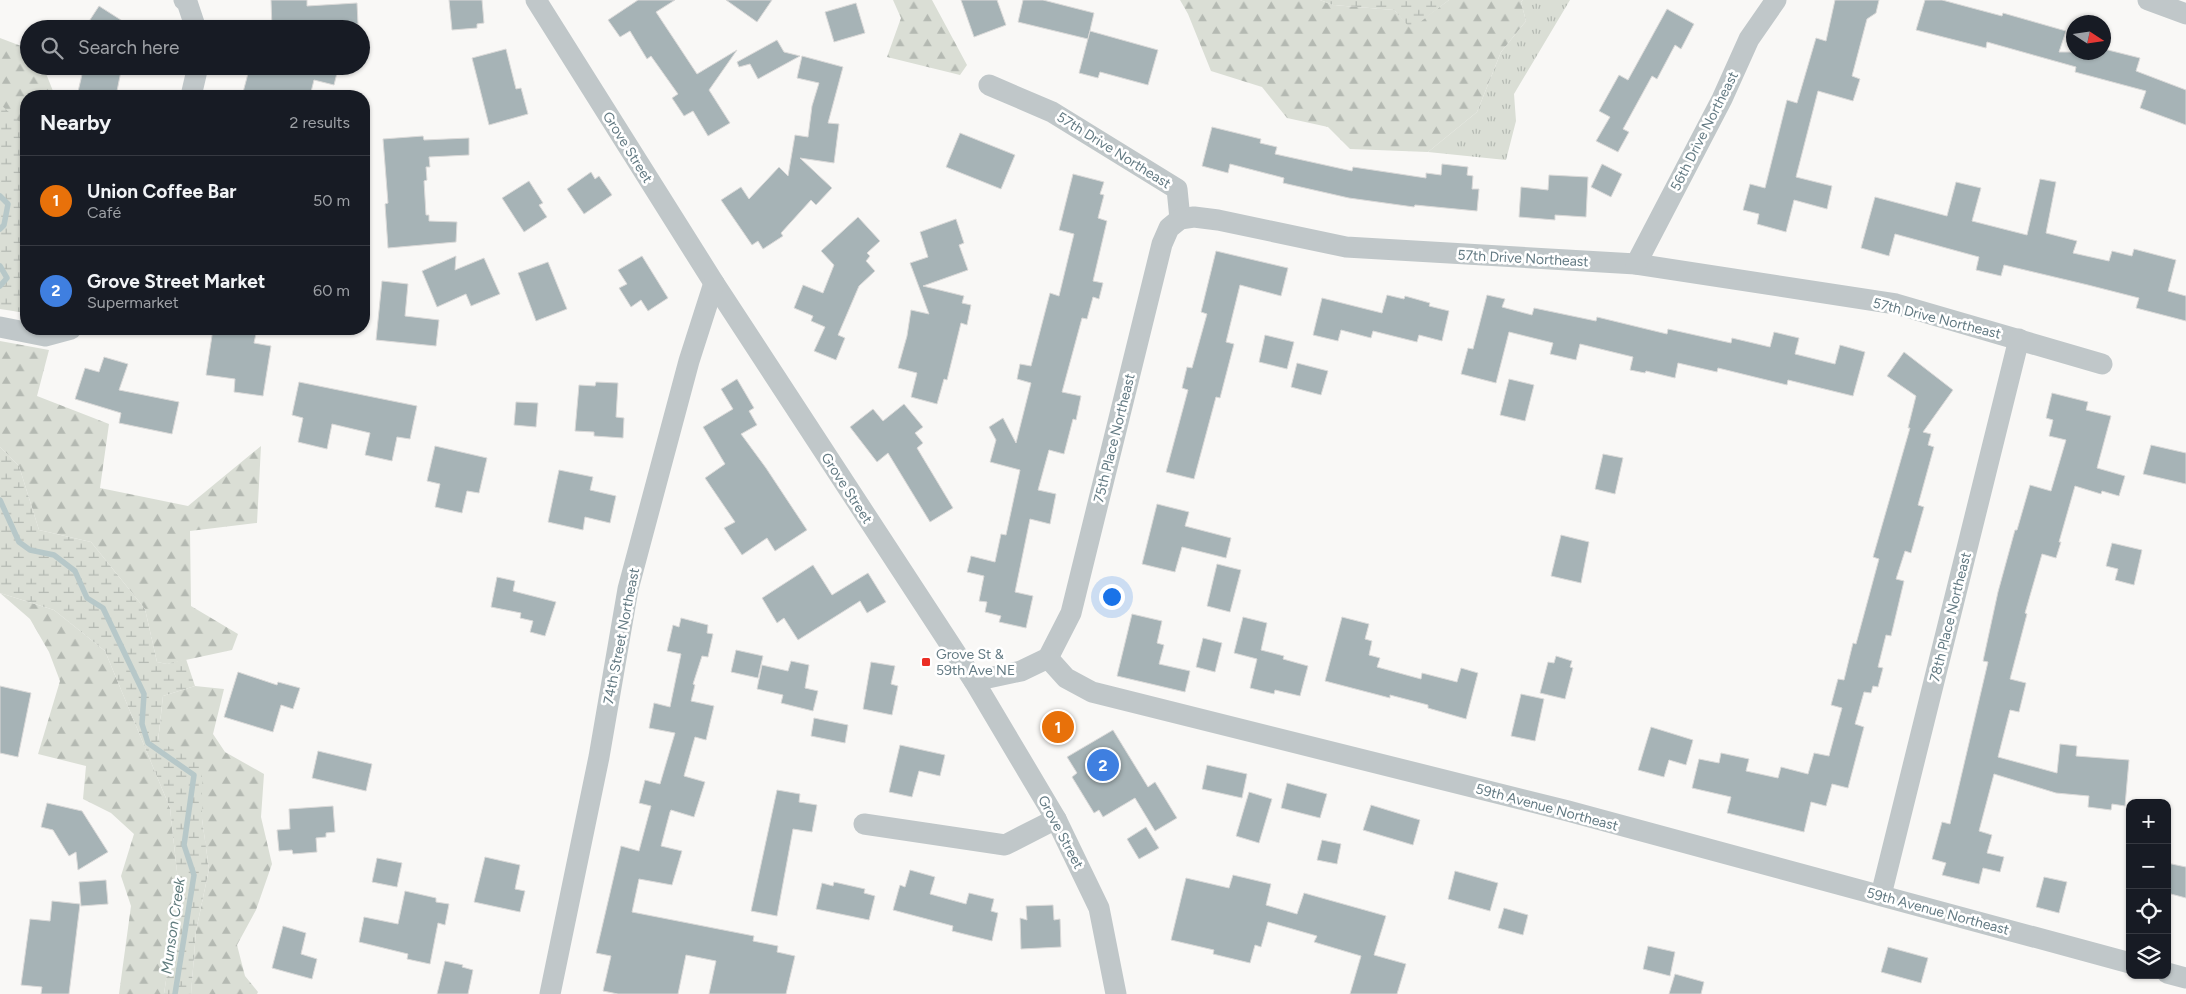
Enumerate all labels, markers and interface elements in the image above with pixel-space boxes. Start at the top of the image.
north arrow [2066,15,2111,60]
search box [20,20,370,75]
icon: search [38,34,66,62]
text: Search here [78,36,180,59]
street label: 56th Drive Northeast [1667,69,1742,194]
street label: 57th Drive Northeast [1054,108,1174,192]
street label: Grove Street [599,109,656,186]
text: Nearby [40,110,111,135]
text: 2 results [290,113,350,132]
text: Union Coffee Bar [87,180,237,203]
text: 1 [53,191,59,210]
text: 50 m [313,191,350,210]
text: Café [87,203,121,222]
street label: 57th Drive Northeast [1457,247,1589,270]
text: Grove Street Market [87,270,265,293]
text: 2 [51,281,61,300]
text: 60 m [313,281,350,300]
text: Supermarket [87,293,179,312]
street label: 57th Drive Northeast [1871,294,2003,343]
street label: 75th Place Northeast [1090,372,1139,504]
street label: Grove Street [817,450,876,527]
street label: 78th Place Northeast [1926,551,1975,684]
street label: 74th Street Northeast [600,566,643,706]
your location [1099,584,1125,610]
place label: Grove St & 59th Ave NE [936,646,1015,679]
marker: Grove St & 59th Ave NE [920,656,932,668]
pin: 1 [1042,708,1074,746]
pin: 2 [1087,746,1119,784]
street label: 59th Avenue Northeast [1474,780,1620,835]
street label: Grove Street [1034,793,1087,872]
map controls [2126,799,2171,979]
button: + [2126,799,2171,844]
button: − [2126,844,2171,889]
water label: Munson Creek [157,876,189,975]
street label: 59th Avenue Northeast [1865,884,2011,939]
button: locate [2126,889,2171,934]
button: layers [2126,934,2171,979]

